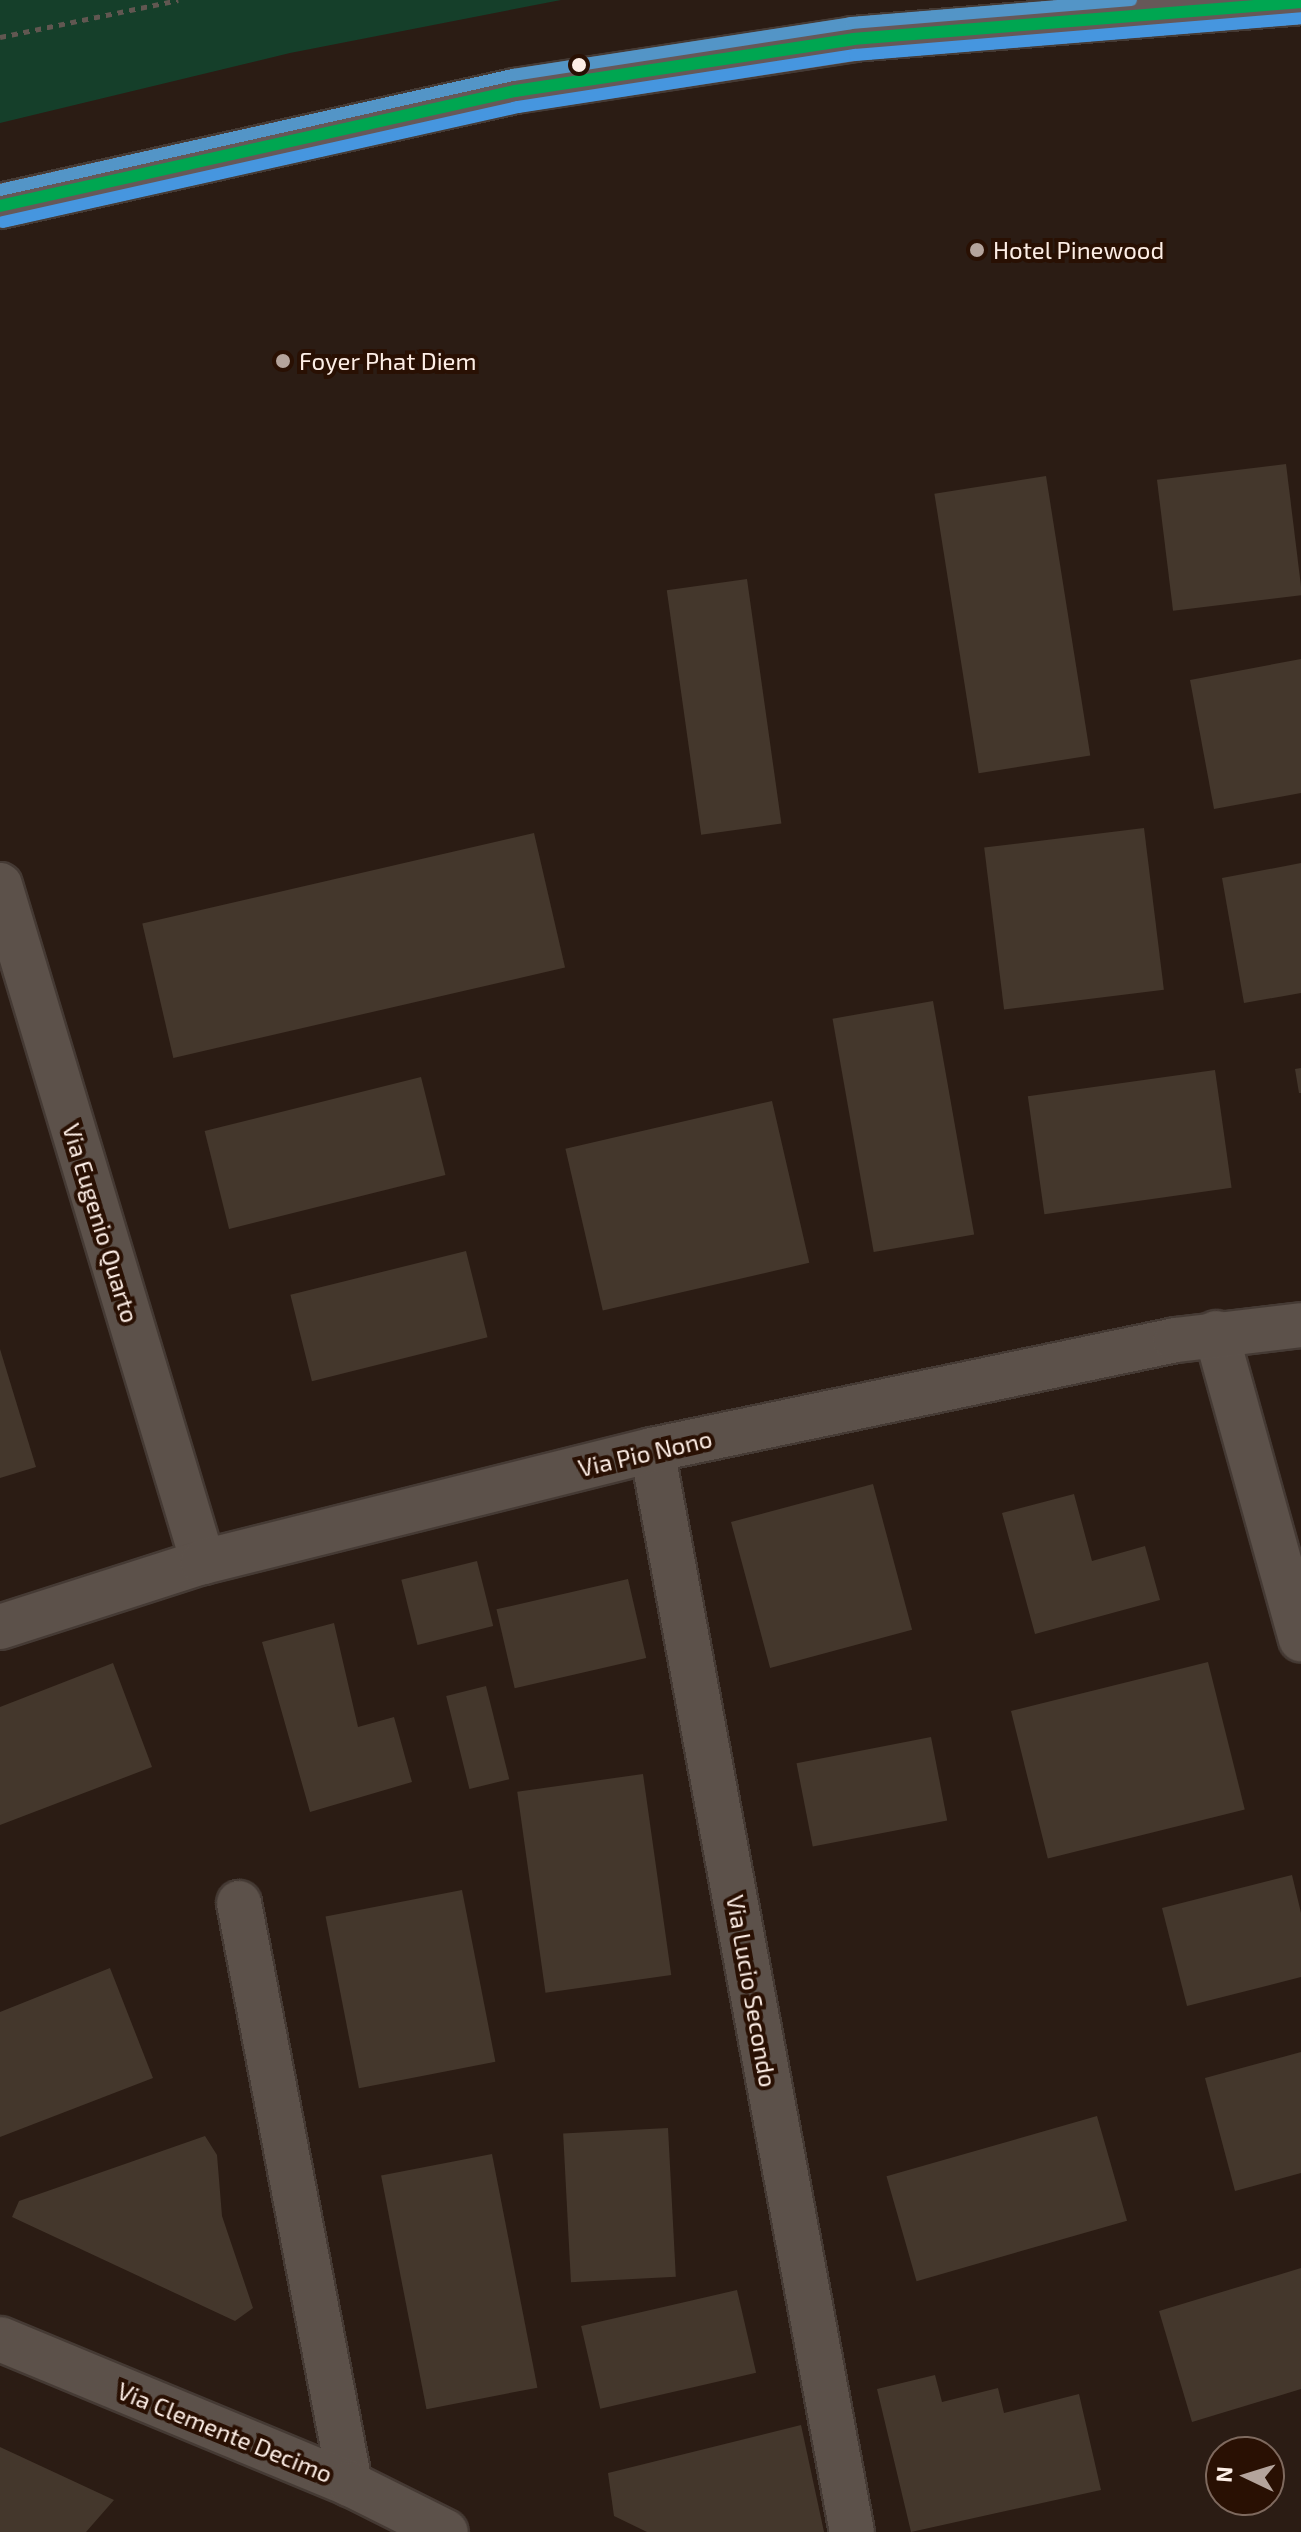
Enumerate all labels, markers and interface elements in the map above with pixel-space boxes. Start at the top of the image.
unlabelled marker [571,57,587,73]
place label: Hotel Pinewood [993,236,1165,264]
marker: Hotel Pinewood [968,241,986,259]
place label: Foyer Phat Diem [299,347,477,375]
marker: Foyer Phat Diem [274,352,292,370]
street label: Via Eugenio Quarto [57,1120,145,1326]
street label: Via Pio Nono [575,1424,715,1482]
street label: Via Lucio Secondo [721,1893,783,2089]
street label: Via Clemente Decimo [113,2376,337,2488]
north arrow [1205,2436,1285,2516]
text: N [1210,2466,1237,2483]

